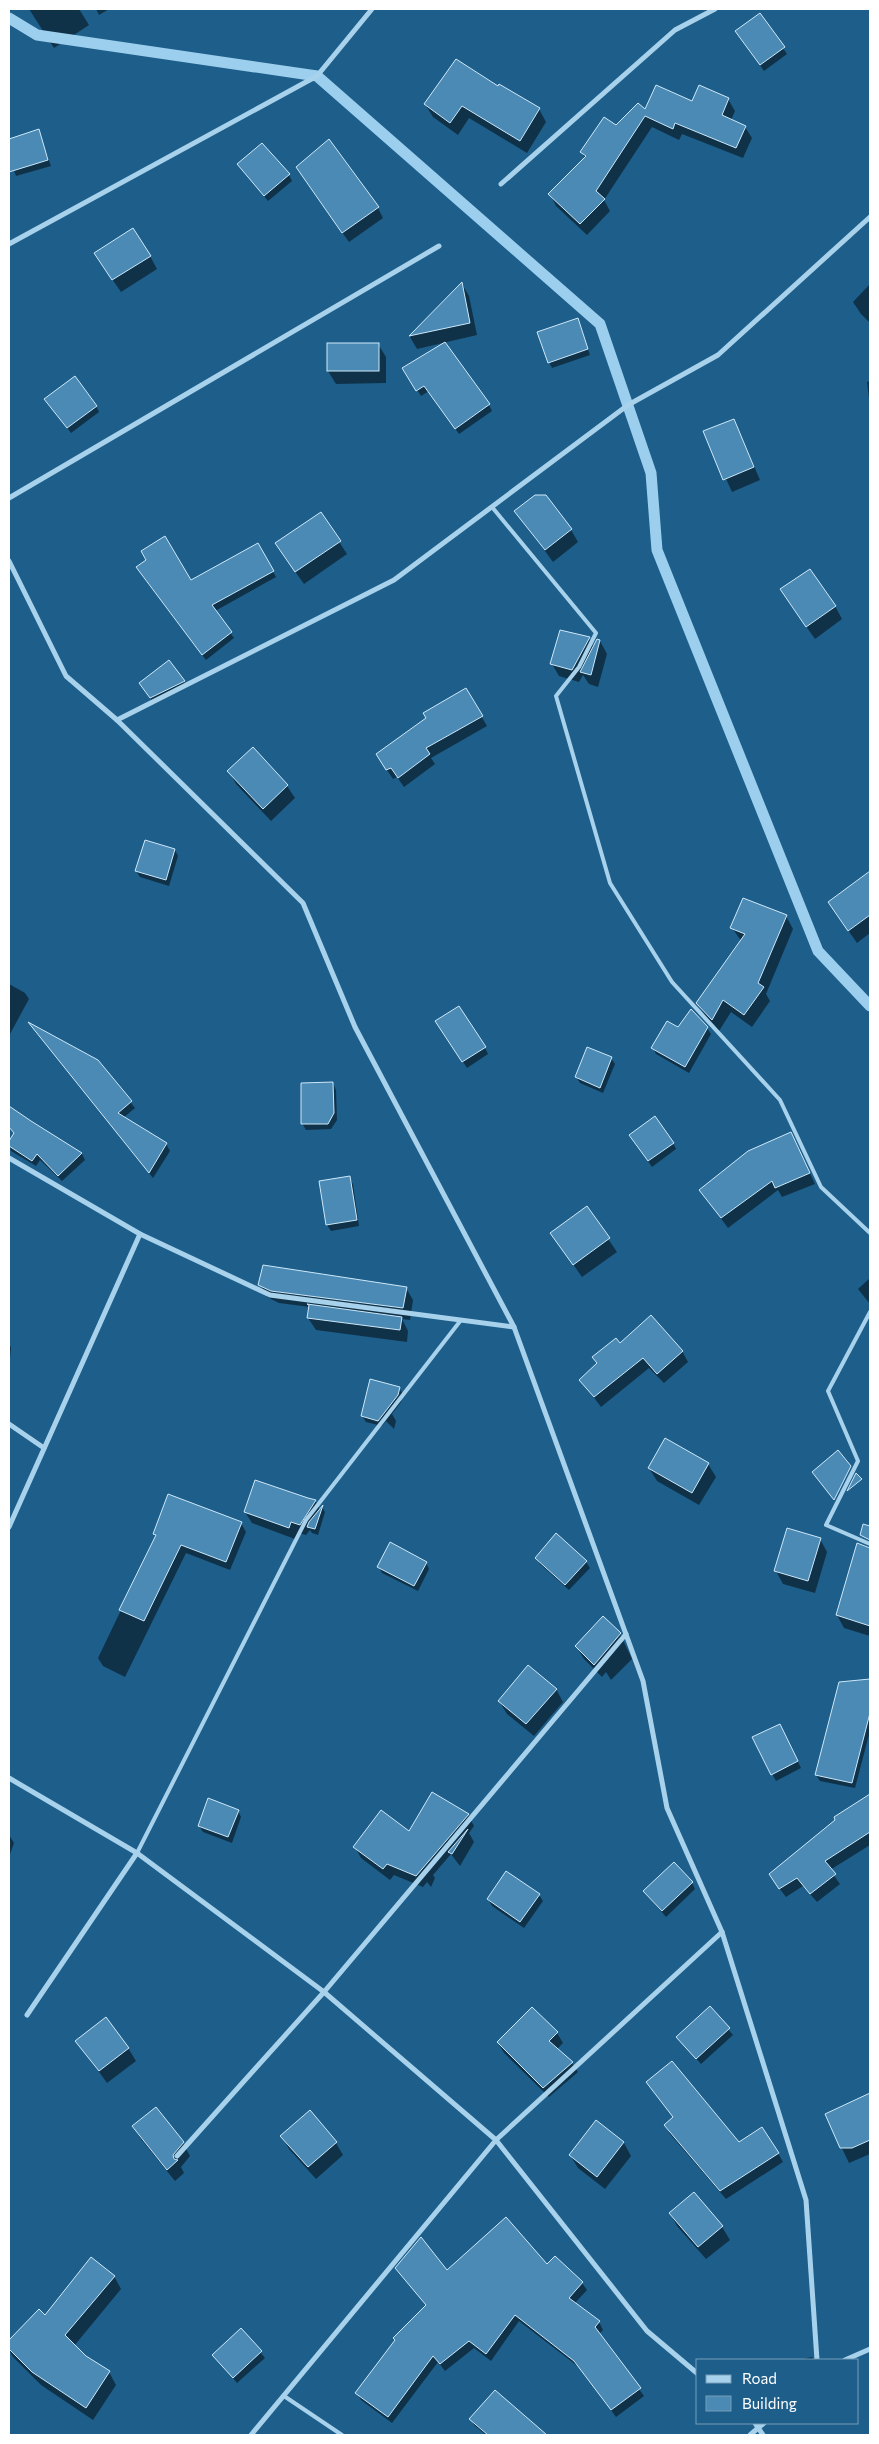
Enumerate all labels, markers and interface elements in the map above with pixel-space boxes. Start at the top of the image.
legend [696,2359,859,2424]
text: Road [742,2369,777,2387]
text: Building [742,2394,797,2412]

